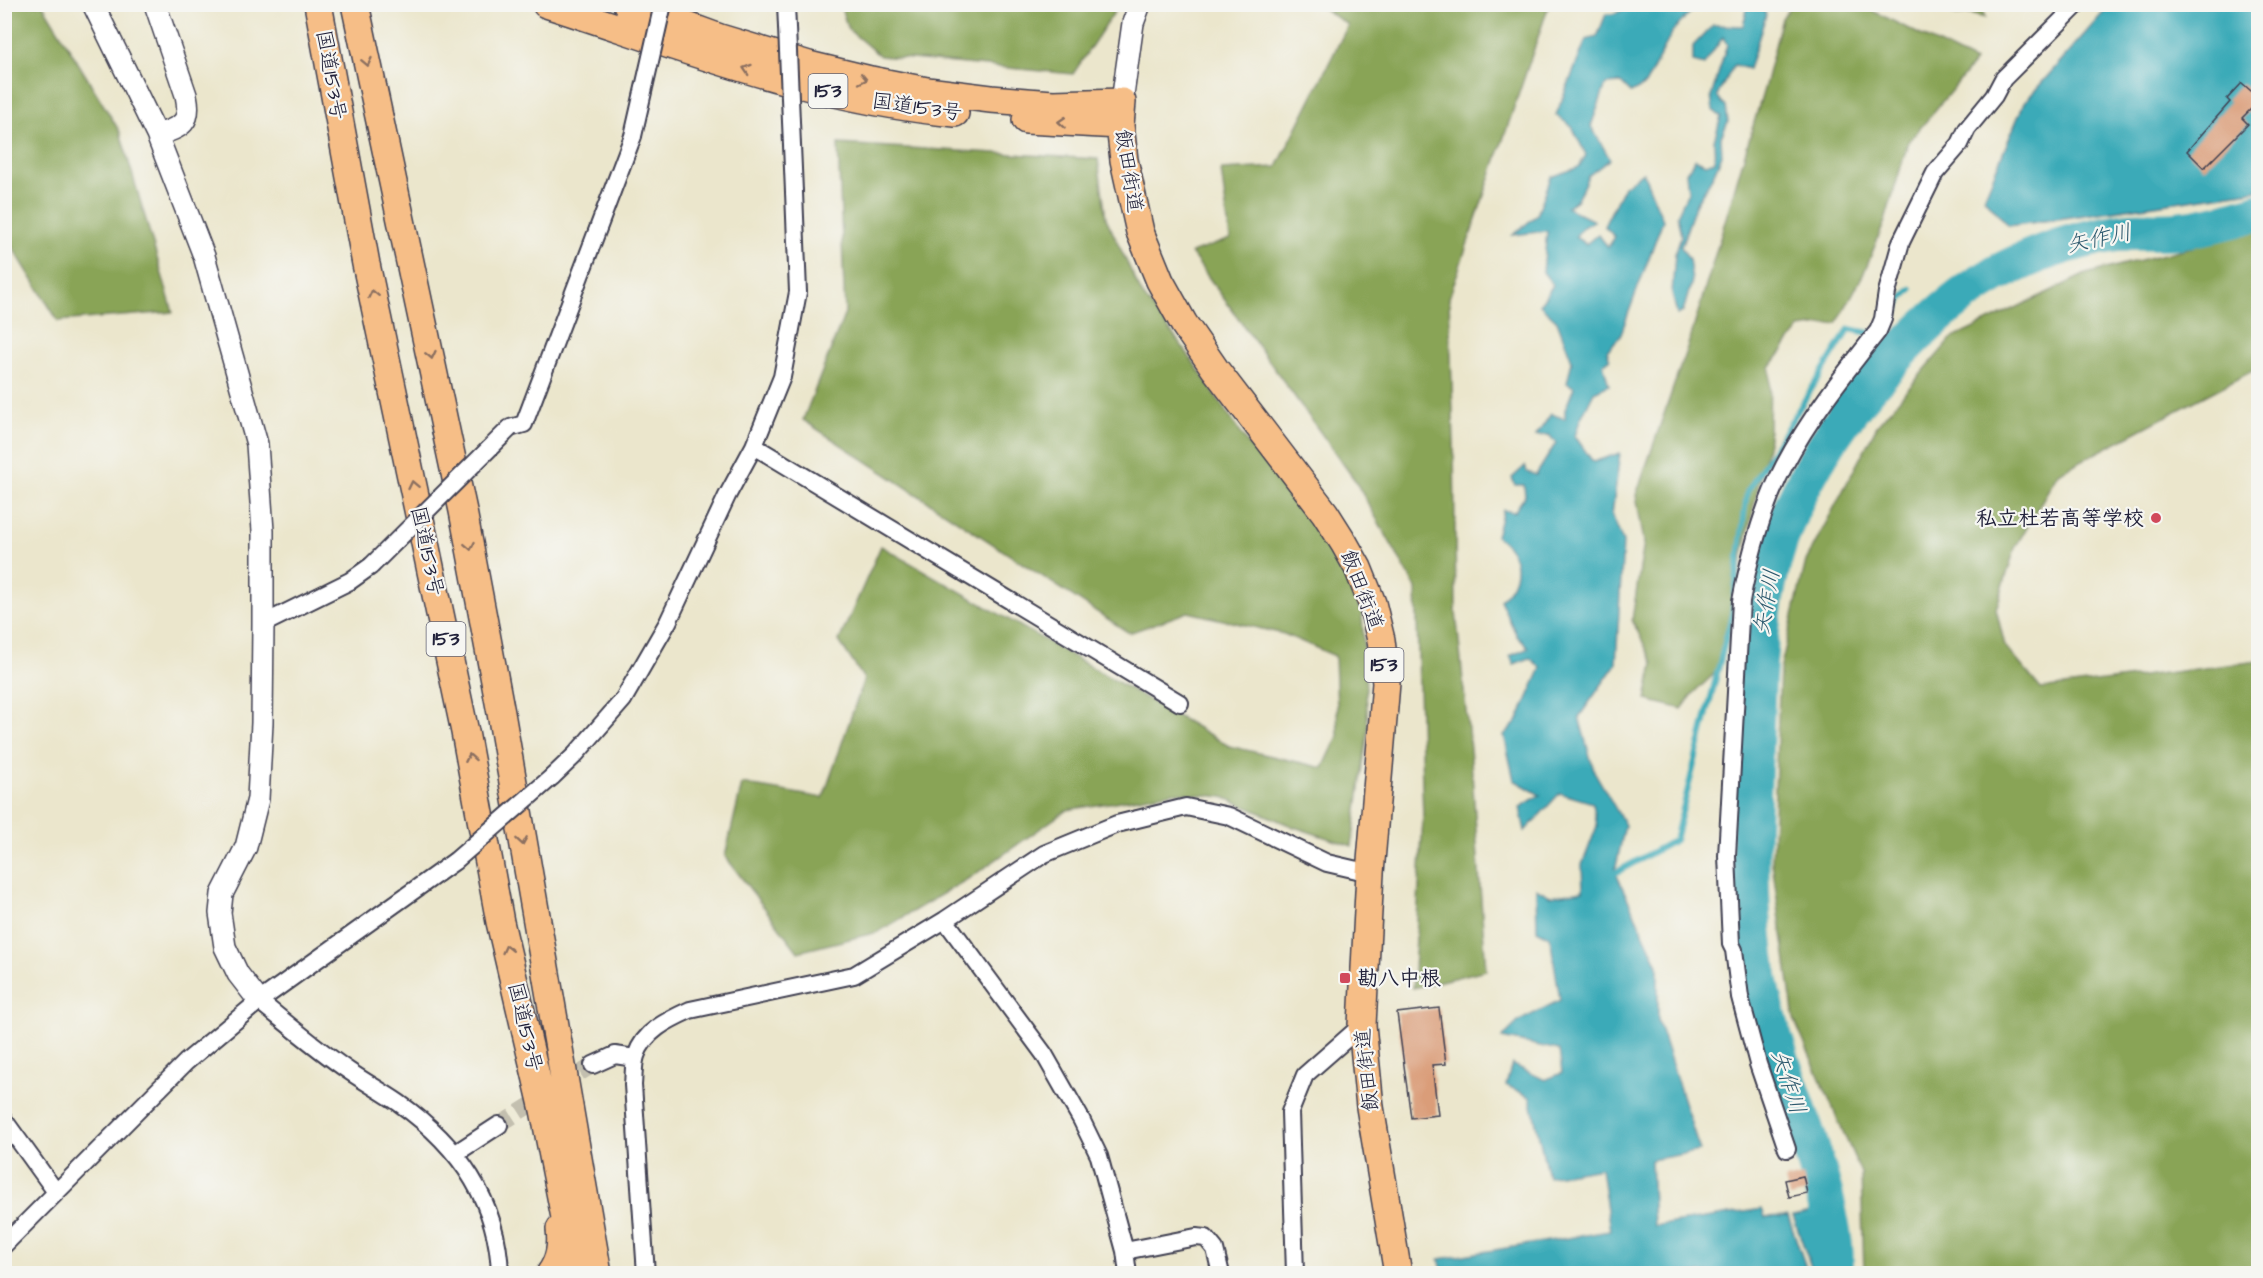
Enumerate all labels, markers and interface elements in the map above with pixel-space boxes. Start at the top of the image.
street label: 国道153号 [309,28,353,122]
one-way arrow [360,56,373,66]
one-way arrow [742,63,753,76]
one-way arrow [858,71,868,84]
road number: 153 [808,74,848,108]
street label: 国道153号 [870,86,964,128]
one-way arrow [1057,116,1066,129]
street label: 飯田街道 [1108,127,1150,215]
water label: 矢作川 [2063,217,2135,261]
one-way arrow [367,289,380,299]
one-way arrow [423,350,436,360]
one-way arrow [407,480,420,490]
street label: 国道153号 [403,503,451,599]
place label: 私立杜若高等学校 [1976,504,2144,533]
marker: 私立杜若高等学校 [2149,511,2163,525]
one-way arrow [463,541,476,551]
street label: 飯田街道 [1333,546,1391,634]
water label: 矢作川 [1746,567,1788,637]
road number: 153 [426,622,466,656]
road number: 153 [1364,648,1404,682]
one-way arrow [464,753,477,763]
one-way arrow [515,836,528,846]
one-way arrow [501,945,514,955]
place label: 勘八中根 [1357,964,1441,993]
marker: 勘八中根 [1338,971,1352,985]
street label: 国道153号 [501,979,549,1075]
street label: 飯田街道 [1348,1027,1386,1113]
water label: 矢作川 [1763,1046,1813,1118]

